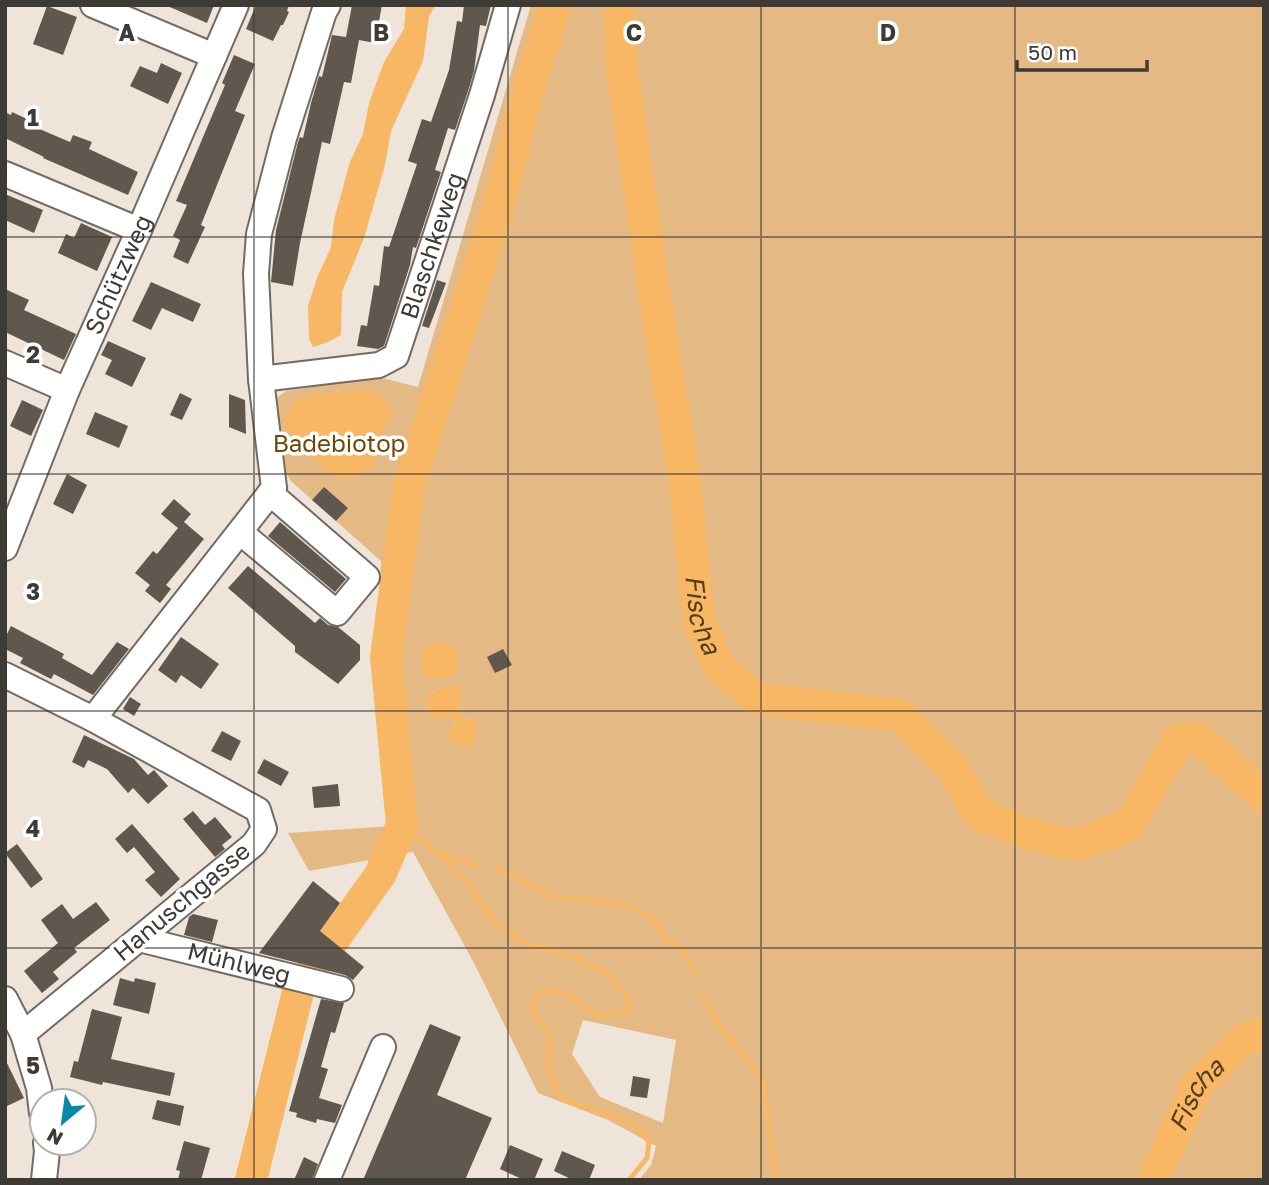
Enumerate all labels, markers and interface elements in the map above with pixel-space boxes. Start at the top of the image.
text: A [119,18,136,46]
text: B [373,18,389,46]
text: C [626,18,642,46]
text: D [880,18,896,46]
scale bar [1017,28,1146,72]
text: 50 m [1028,39,1077,65]
text: 1 [27,103,39,131]
street label: Blaschkeweg [393,168,469,322]
street label: Schützweg [78,210,157,339]
text: 2 [26,340,40,368]
park label: Badebiotop [273,428,405,457]
water label: Fischa [679,574,728,660]
text: 3 [26,577,40,605]
text: 4 [26,814,40,842]
street label: Hanuschgasse [107,835,255,966]
street label: Mühlweg [185,936,294,989]
water label: Fischa [1162,1050,1231,1136]
text: 5 [26,1051,40,1079]
north arrow [28,1087,98,1157]
text: N [43,1124,66,1151]

